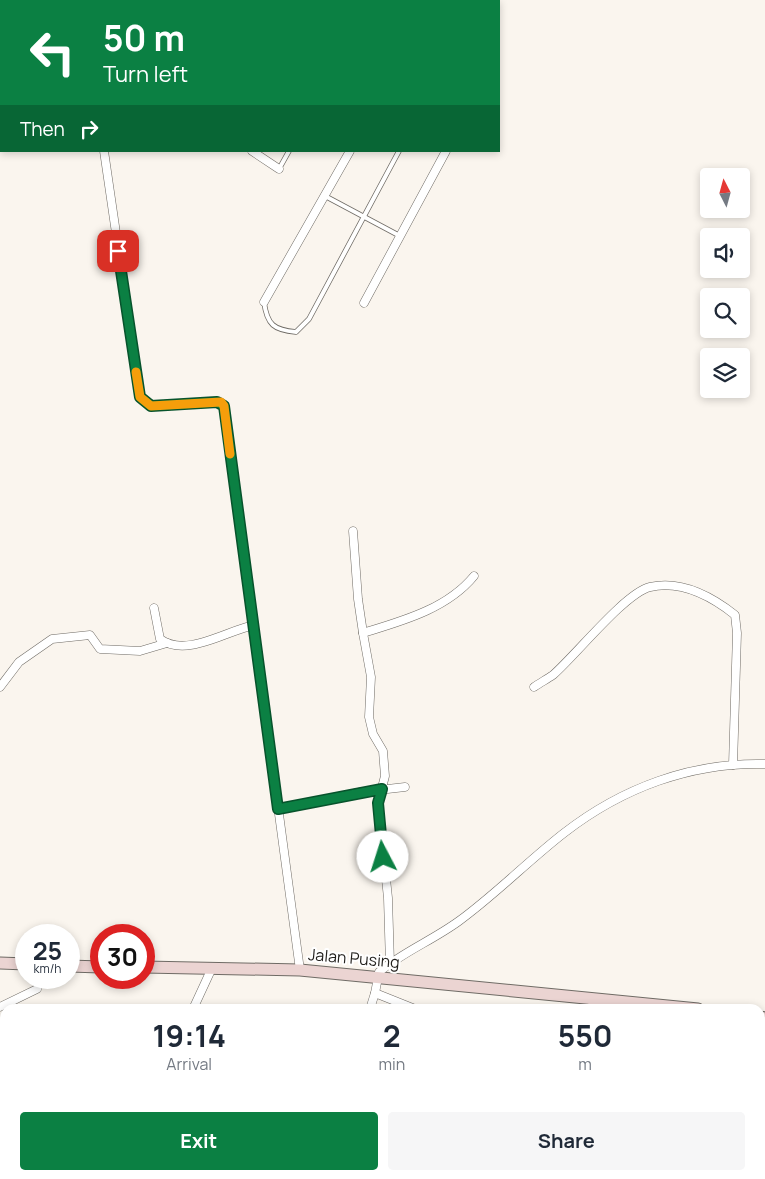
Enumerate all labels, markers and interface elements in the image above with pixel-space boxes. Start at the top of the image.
text: 50 m [103,14,185,62]
icon: left [20,20,85,85]
text: Turn left [103,59,188,89]
icon: right [75,115,103,143]
text: Then [20,116,65,142]
north arrow [700,168,750,218]
map controls [700,168,750,398]
button: sound [700,228,750,278]
pin [97,230,139,272]
icon: arrive [104,237,132,265]
button: search [700,288,750,338]
button: layers [700,348,750,398]
position arrow [356,830,408,882]
speed limit sign: 30 [90,924,155,989]
text: 25 [33,933,62,968]
street label: Jalan Pusing [307,943,401,973]
text: km/h [34,960,61,977]
text: 19:14 [152,1015,226,1056]
text: 2 [383,1015,401,1056]
text: 550 [558,1015,613,1056]
text: Arrival [166,1053,212,1075]
text: min [378,1053,405,1075]
text: m [578,1053,592,1075]
button: Exit [20,1112,378,1170]
button: Share [388,1112,745,1170]

